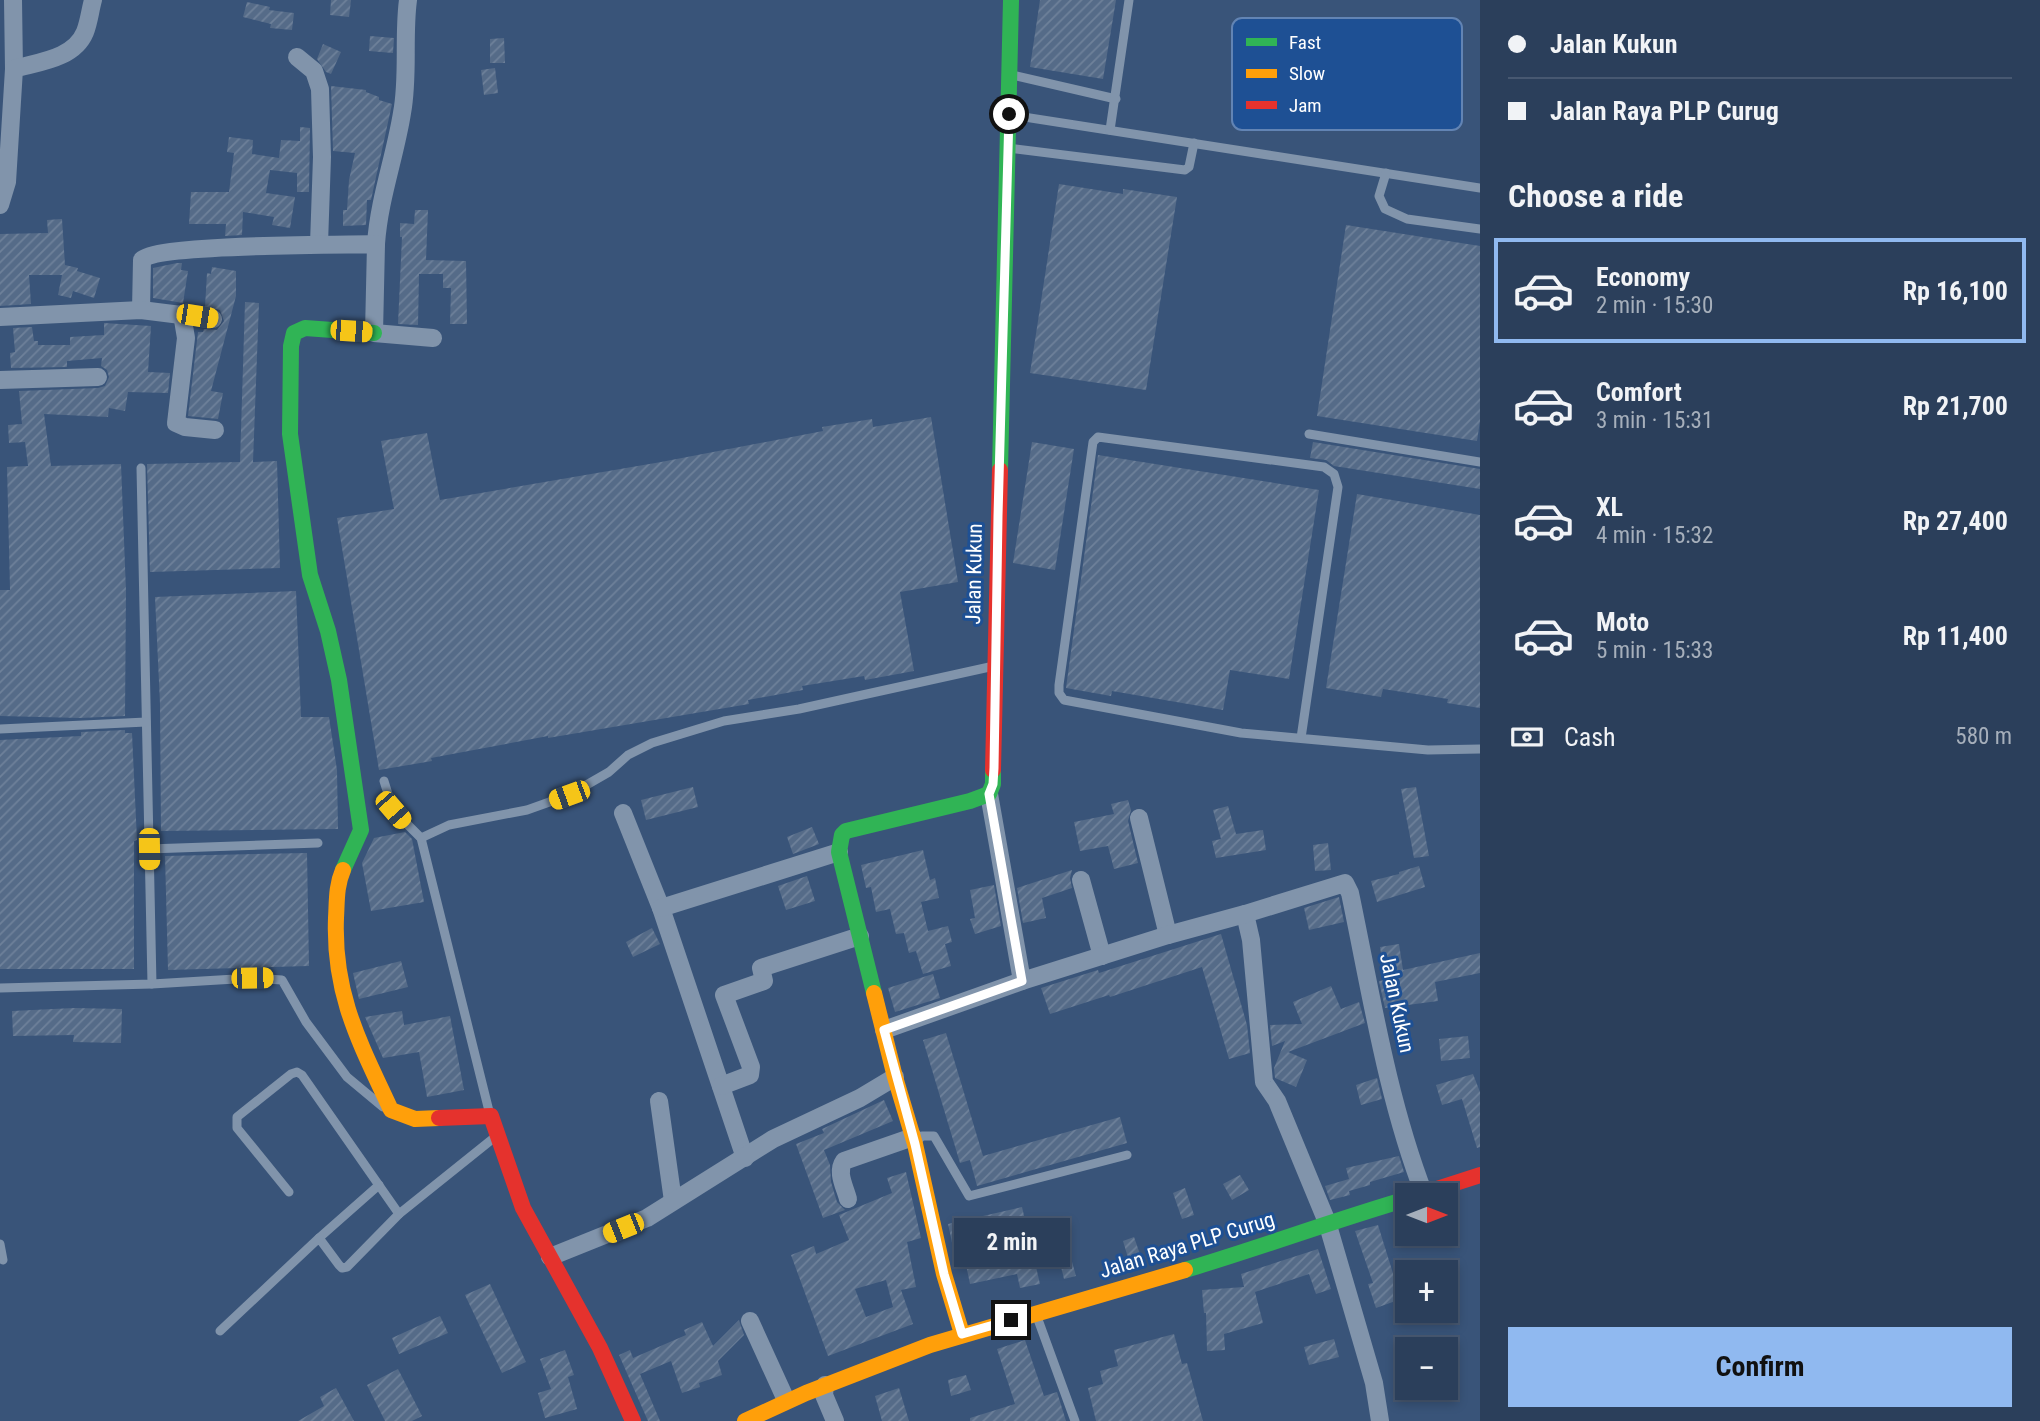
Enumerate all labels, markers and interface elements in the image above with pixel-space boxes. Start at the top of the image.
legend [1232,18,1462,130]
text: Jalan Kukun [1550,29,1677,59]
text: Fast [1289,31,1321,54]
text: Slow [1289,62,1325,85]
text: Jam [1289,94,1322,117]
text: Jalan Raya PLP Curug [1550,96,1779,126]
route start [993,98,1025,130]
text: Choose a ride [1508,177,1683,215]
icon: car [1512,259,1575,322]
text: Economy [1596,262,1690,292]
text: Rp 16,100 [1903,276,2008,306]
text: 2 min · 15:30 [1596,292,1713,319]
car [175,302,220,330]
car [330,319,373,343]
icon: car [1512,374,1575,437]
text: Comfort [1596,377,1682,407]
text: Rp 21,700 [1903,391,2008,421]
text: 3 min · 15:31 [1596,407,1713,434]
icon: car [1512,489,1575,552]
text: XL [1596,492,1623,522]
text: Rp 27,400 [1903,506,2008,536]
text: 4 min · 15:32 [1596,522,1713,549]
street label: Jalan Kukun [961,523,987,625]
icon: car [1512,604,1575,667]
text: Moto [1596,607,1649,637]
text: Rp 11,400 [1903,621,2008,651]
text: 5 min · 15:33 [1596,637,1713,664]
icon: cash [1508,718,1546,756]
text: Cash [1564,722,1616,752]
text: 580 m [1955,723,2012,750]
car [546,778,593,812]
car [372,787,415,833]
car [139,828,160,870]
street label: Jalan Kukun [1375,951,1419,1055]
car [231,967,274,989]
north arrow [1395,1183,1458,1246]
map controls [1395,1183,1458,1400]
street label: Jalan Raya PLP Curug [1097,1207,1277,1283]
car [600,1210,647,1246]
callout: 2 min [953,1218,1069,1268]
text: 2 min [986,1229,1038,1256]
button: + [1395,1260,1458,1323]
route end [995,1304,1027,1336]
button: Confirm [1508,1327,2012,1407]
button: − [1395,1337,1458,1400]

